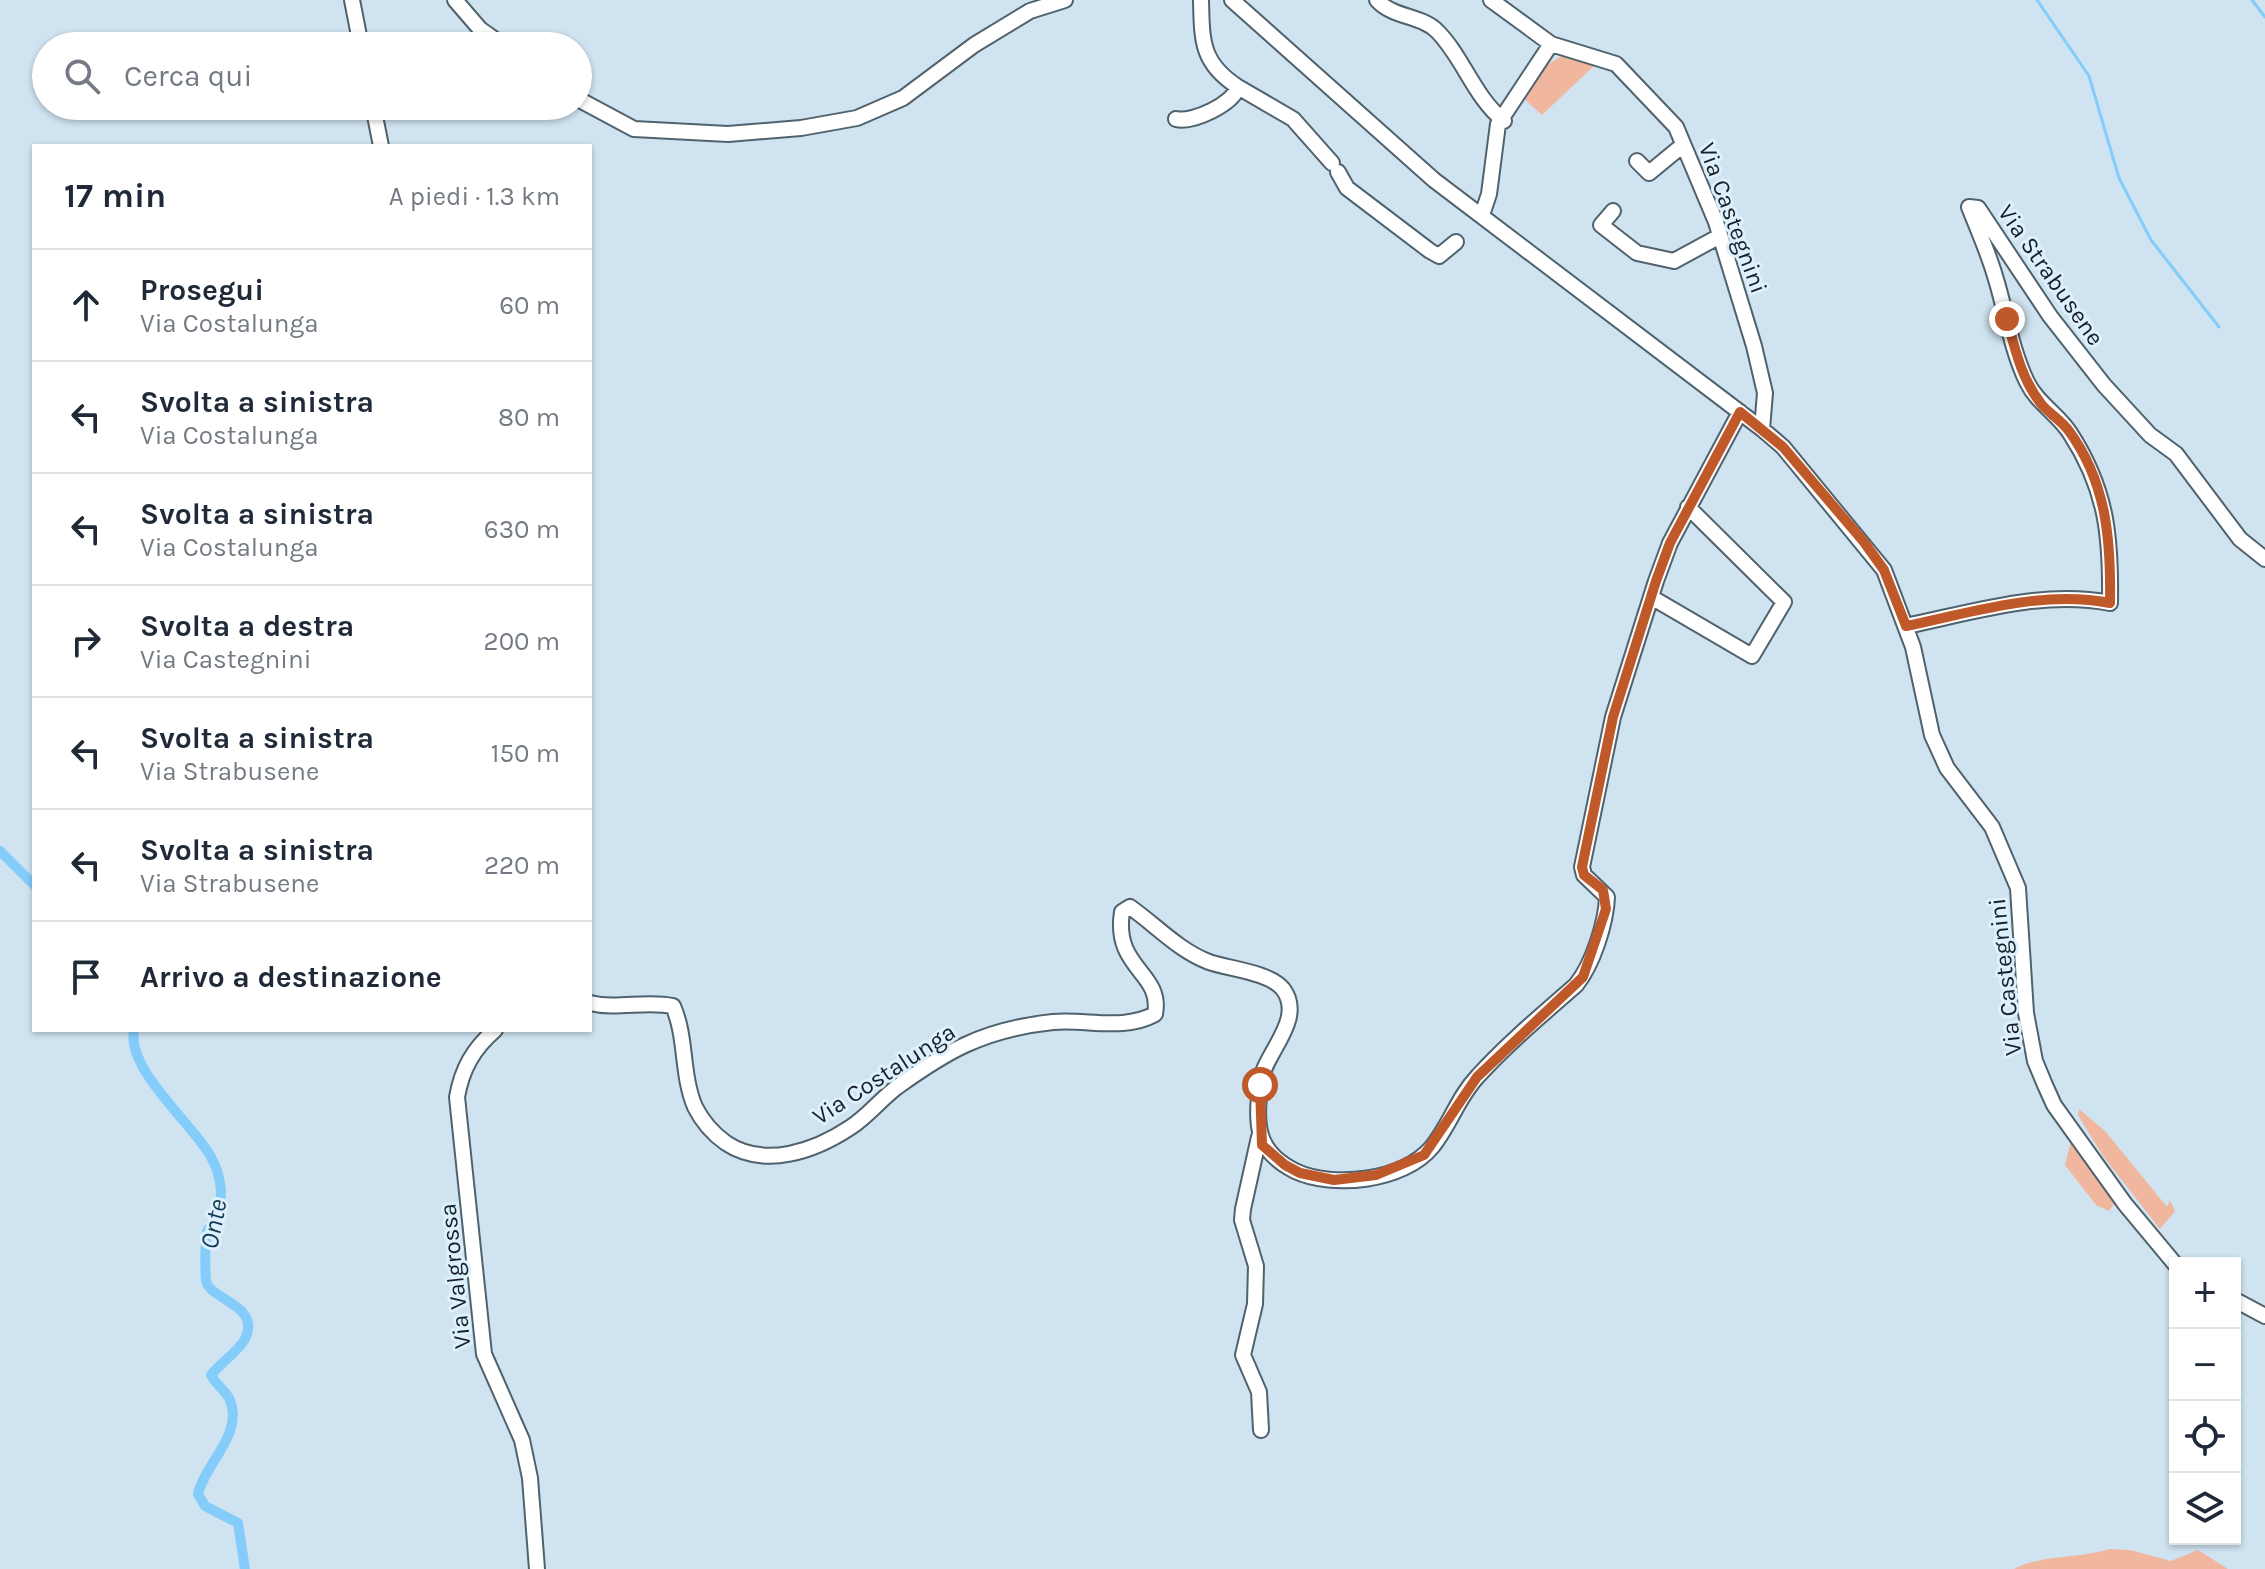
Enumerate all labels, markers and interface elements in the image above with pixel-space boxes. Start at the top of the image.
search box [32,32,592,120]
icon: search [60,54,104,98]
text: Cerca qui [124,58,252,94]
street label: Via Castegnini [1693,139,1773,297]
text: 17 min [64,176,166,216]
text: A piedi · 1.3 km [389,181,560,212]
street label: Via Strabusene [1992,199,2110,351]
text: Prosegui [140,272,264,308]
icon: ahead [64,283,108,327]
text: 60 m [499,290,560,321]
route end [1989,301,2025,337]
text: Via Costalunga [140,308,318,339]
text: Svolta a sinistra [140,384,374,420]
icon: left [64,395,108,439]
text: 80 m [498,402,560,433]
text: Via Costalunga [140,420,318,451]
text: Svolta a sinistra [140,496,374,532]
icon: left [64,507,108,551]
text: 630 m [484,514,560,545]
text: Via Costalunga [140,532,318,563]
text: Svolta a destra [140,608,354,644]
icon: right [64,619,108,663]
text: 200 m [484,626,560,657]
text: Via Castegnini [140,644,311,675]
text: Svolta a sinistra [140,720,374,756]
icon: left [64,731,108,775]
text: 150 m [491,738,560,769]
text: Via Strabusene [140,756,319,787]
text: Svolta a sinistra [140,832,374,868]
icon: left [64,843,108,887]
text: 220 m [484,850,560,881]
text: Via Strabusene [140,868,319,899]
street label: Via Castegnini [1983,897,2027,1057]
icon: arrive [64,955,108,999]
text: Arrivo a destinazione [140,959,442,995]
street label: Via Costalunga [807,1017,961,1131]
route start [1242,1067,1278,1103]
water label: Onte [193,1197,233,1252]
street label: Via Valgrossa [433,1202,477,1350]
map controls [2169,1257,2241,1545]
button: + [2169,1257,2241,1329]
button: − [2169,1329,2241,1401]
button: locate [2169,1401,2241,1473]
button: layers [2169,1473,2241,1545]

